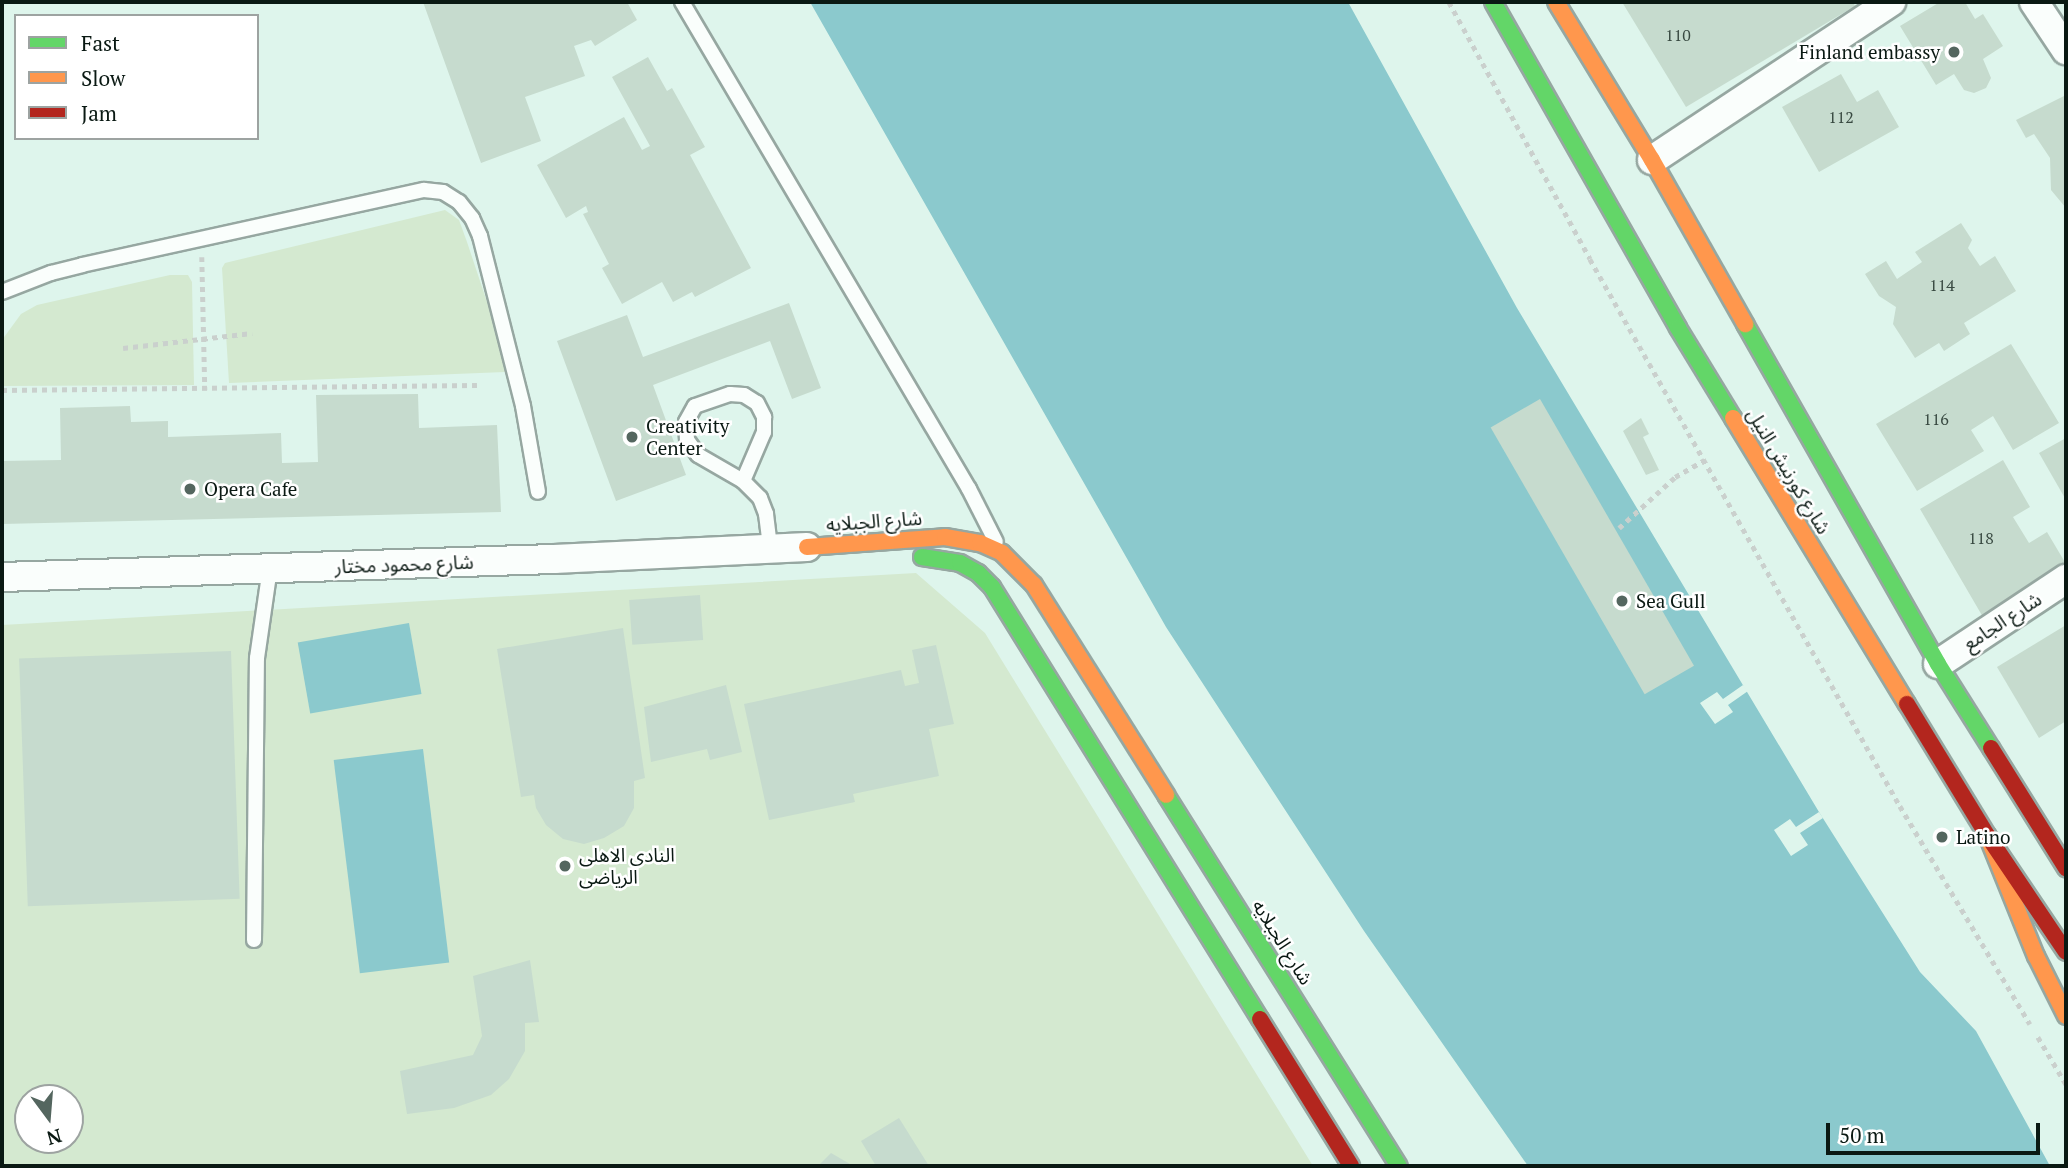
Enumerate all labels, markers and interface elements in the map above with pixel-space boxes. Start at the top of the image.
legend [14,14,259,140]
house number: 110 [1665,25,1691,45]
text: Fast [81,29,120,57]
place label: Finland embassy [1799,41,1940,63]
marker: Finland embassy [1946,44,1962,60]
text: Slow [81,64,125,92]
text: Jam [81,99,117,127]
house number: 112 [1828,107,1854,127]
house number: 114 [1929,275,1955,295]
street label: شارع كورنيش النيل [1742,404,1836,538]
house number: 116 [1923,409,1949,429]
place label: Creativity Center [646,415,729,459]
marker: Creativity Center [624,429,640,445]
place label: Opera Cafe [204,478,297,500]
marker: Opera Cafe [182,481,198,497]
street label: شارع الجبلايه [825,506,923,536]
house number: 118 [1968,528,1994,548]
street label: شارع محمود مختار [334,550,474,578]
street label: شارع الجامع [1959,587,2045,655]
place label: Sea Gull [1636,590,1705,612]
marker: Sea Gull [1614,593,1630,609]
place label: Latino [1956,826,2011,848]
marker: Latino [1934,829,1950,845]
place label: النادى الاهلى الرياضى [579,844,675,888]
marker: النادى الاهلى الرياضى [557,858,573,874]
street label: شارع الجبلايه [1248,895,1318,989]
north arrow [14,1084,84,1154]
scale bar [1830,1108,2044,1152]
text: 50 m [1839,1121,1885,1149]
text: N [44,1124,65,1152]

